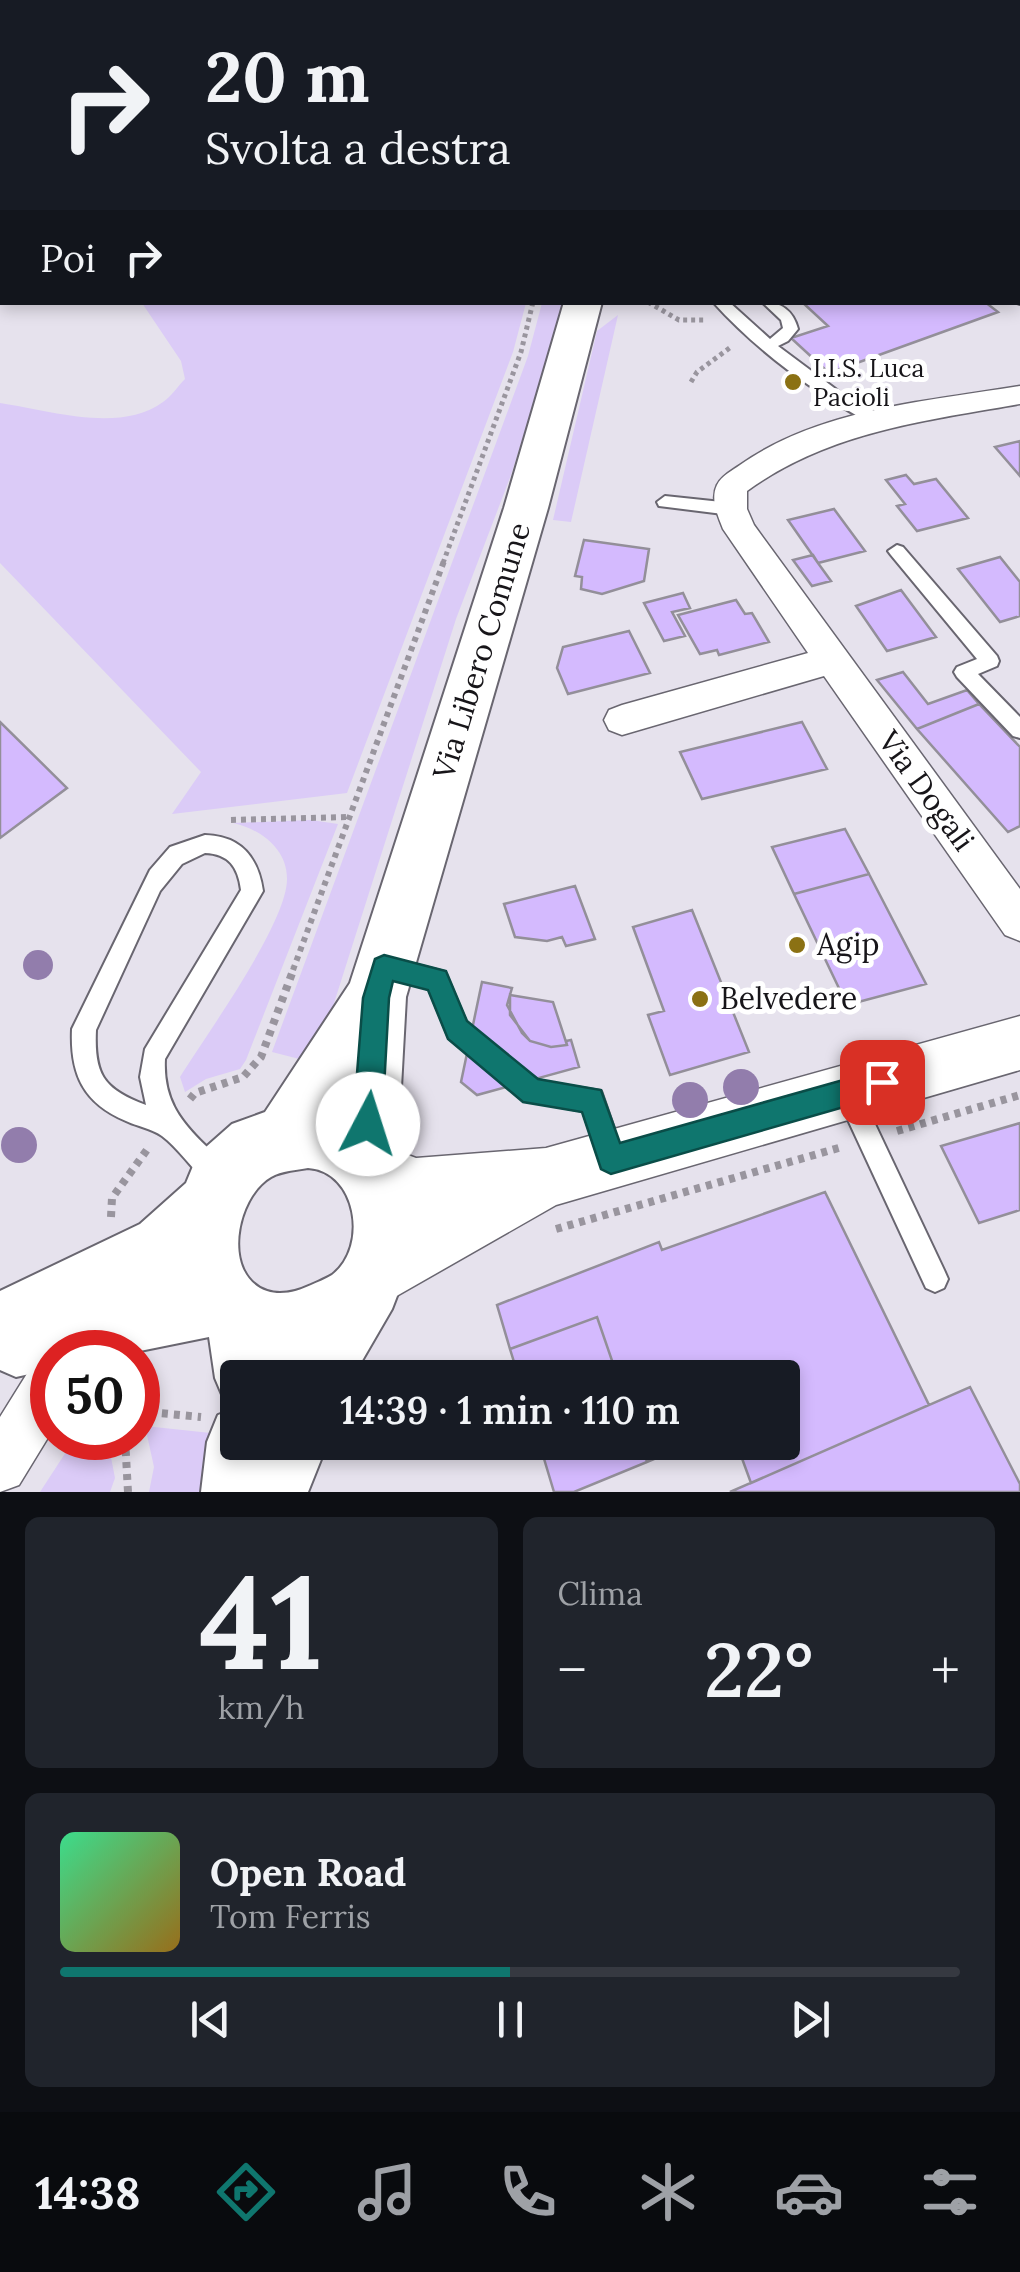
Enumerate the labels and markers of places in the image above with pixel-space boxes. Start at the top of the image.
place label: I.I.S. Luca Pacioli [813,352,925,413]
marker: I.I.S. Luca Pacioli [782,371,804,393]
place label: Agip [816,925,879,964]
marker: Agip [786,934,808,956]
place label: Belvedere [720,979,857,1017]
marker: Belvedere [689,988,711,1010]
pin [840,1040,925,1125]

